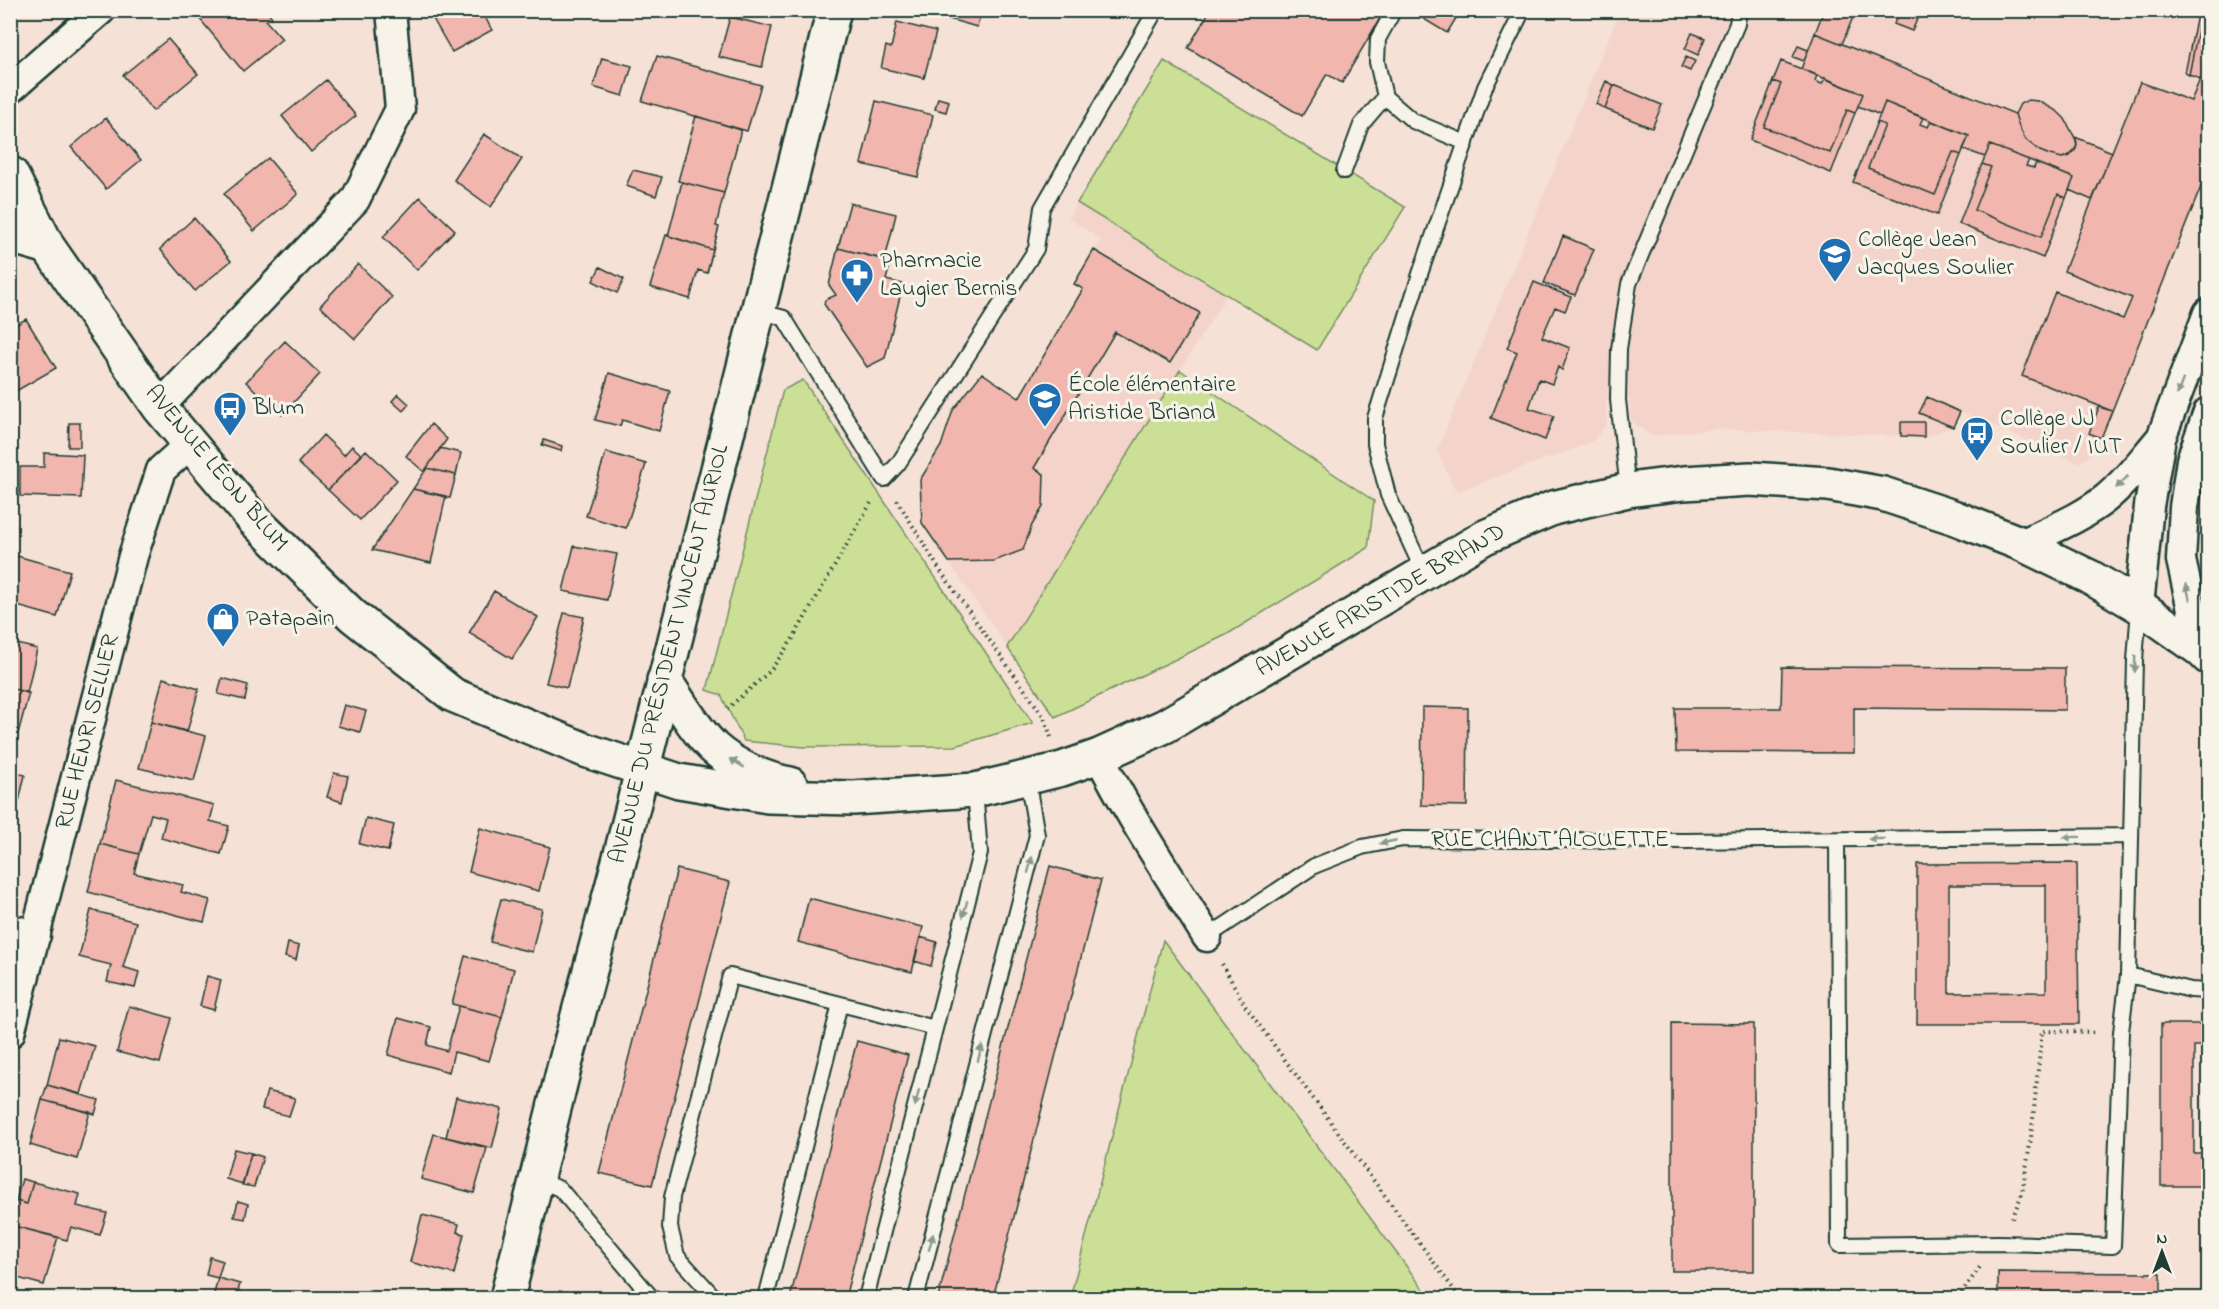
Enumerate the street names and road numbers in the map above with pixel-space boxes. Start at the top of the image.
street label: AVENUE LÉON BLUM [136,378,296,560]
street label: AVENUE DU PRÉSIDENT VINCENT AURIOL [601,441,739,867]
street label: AVENUE ARISTIDE BRIAND [1250,515,1512,687]
street label: RUE HENRI SELLIER [47,630,129,833]
street label: RUE CHANT ALOUETTE [1431,823,1669,858]

